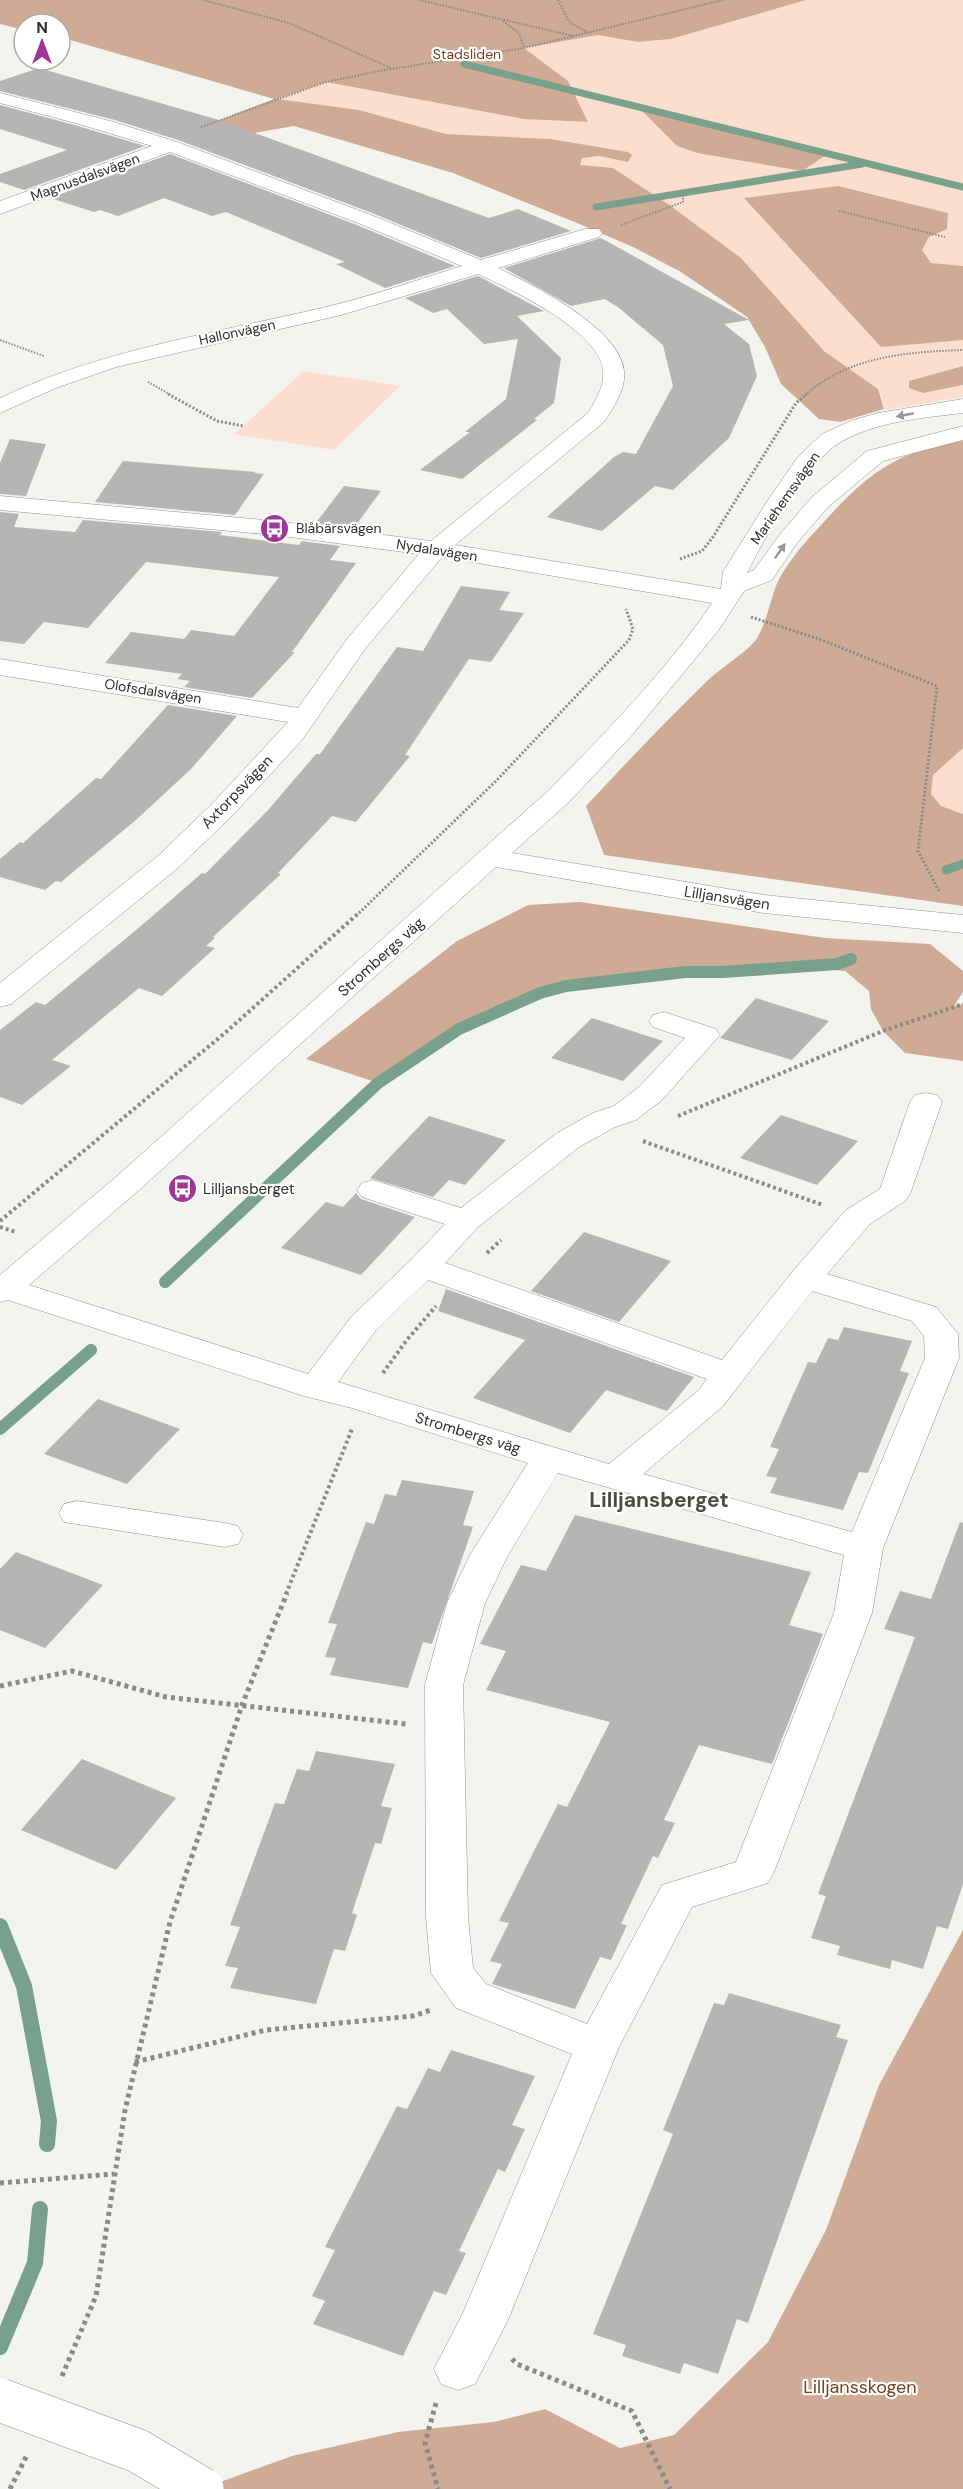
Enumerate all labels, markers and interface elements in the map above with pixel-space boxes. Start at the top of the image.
north arrow [12,12,72,72]
text: N [36,17,48,38]
park label: Stadsliden [433,45,501,63]
street label: Magnusdalsvägen [28,149,142,205]
street label: Hallonvägen [197,315,277,349]
one-way arrow [896,411,915,420]
street label: Mariehemsvägen [746,448,824,548]
bus stop icon: Blåbärsvägen [259,512,291,544]
place label: Blåbärsvägen [296,519,382,537]
street label: Nydalavägen [395,535,479,565]
one-way arrow [774,544,786,560]
street label: Olofsdalsvägen [103,674,203,708]
street label: Axtorpsvägen [197,751,277,833]
street label: Lilljansvägen [683,881,771,915]
street label: Strombergs väg [334,913,428,1001]
bus stop icon: Lilljansberget [166,1173,198,1205]
place label: Lilljansberget [203,1179,295,1199]
street label: Strombergs väg [413,1407,523,1459]
district label: Lilljansberget [589,1486,729,1514]
park label: Lilljansskogen [803,2375,917,2399]

